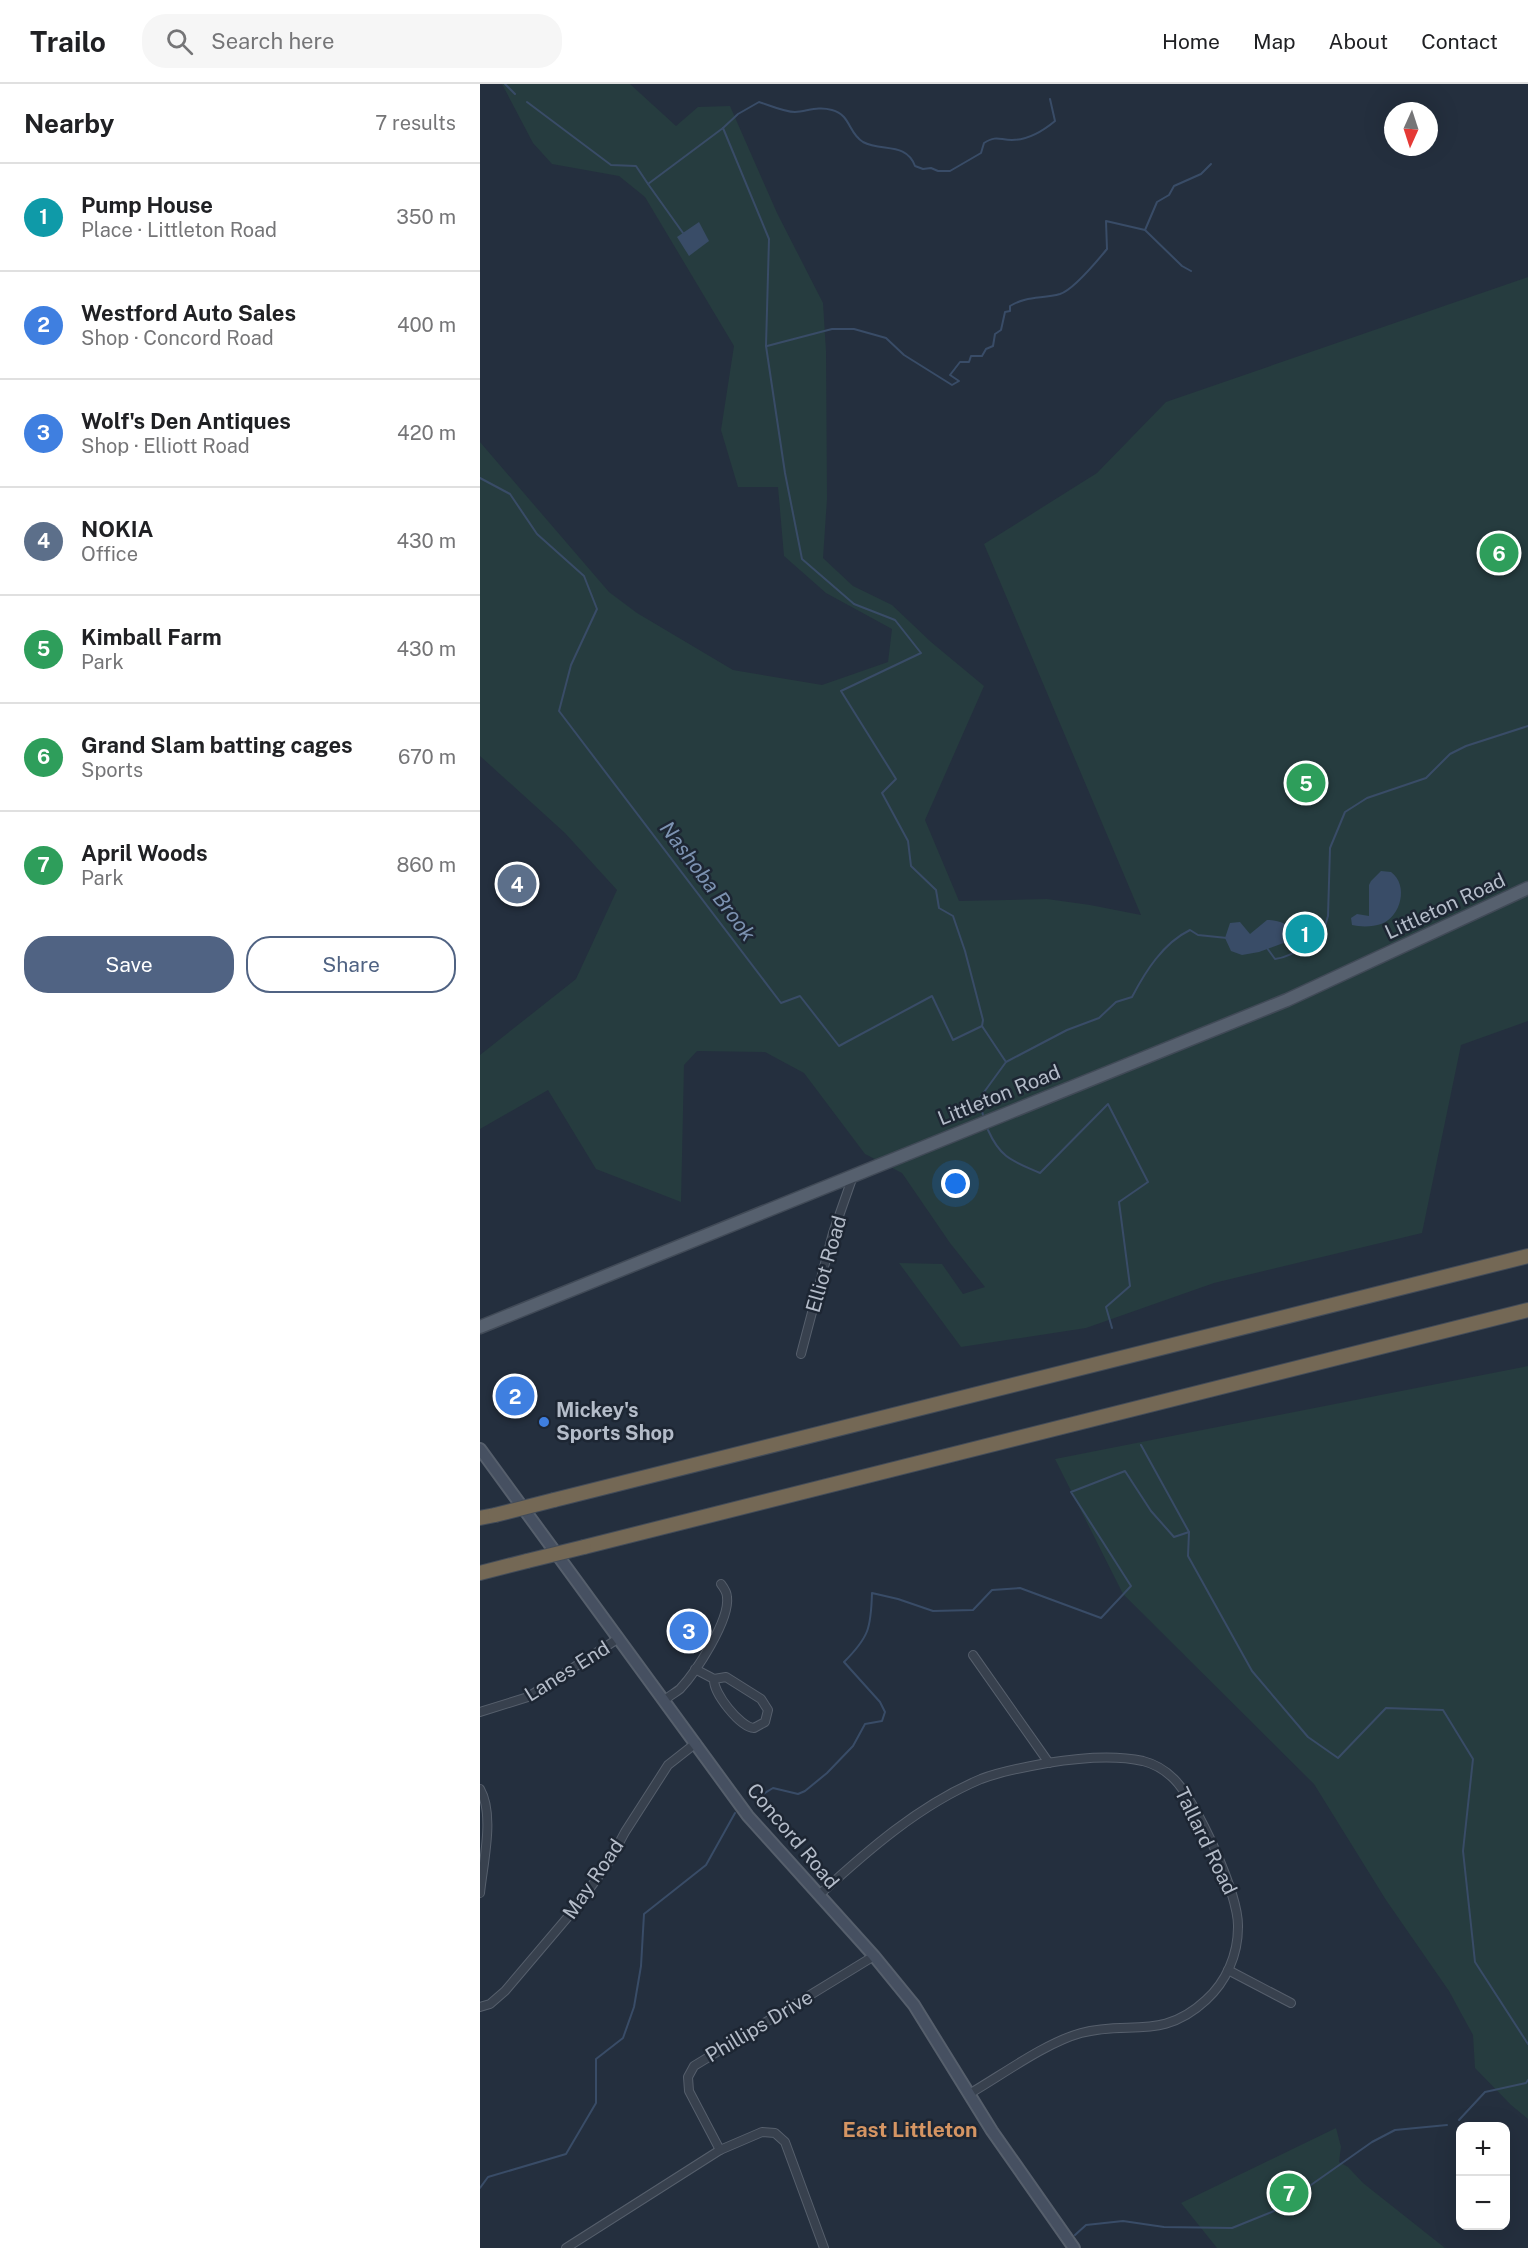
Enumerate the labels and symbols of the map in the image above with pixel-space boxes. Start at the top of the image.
north arrow [1384,102,1438,156]
pin: 6 [1480,530,1518,576]
pin: 5 [1286,760,1326,806]
water label: Nashoba Brook [655,816,762,946]
pin: 4 [498,862,537,906]
street label: Littleton Road [1381,868,1509,944]
pin: 1 [1286,912,1324,956]
street label: Littleton Road [934,1060,1064,1130]
your location [941,1169,970,1198]
street label: Elliot Road [801,1213,851,1315]
pin: 2 [495,1374,534,1418]
place label: Mickey's Sports Shop [556,1398,674,1445]
marker: Mickey's Sports Shop [537,1415,551,1429]
pin: 3 [670,1608,708,1654]
street label: Lanes End [520,1635,614,1707]
street label: Concord Road [742,1778,844,1894]
street label: Tallard Road [1170,1783,1242,1899]
street label: May Road [558,1834,628,1924]
street label: Phillips Drive [701,1985,817,2067]
district label: East Littleton [842,2117,978,2142]
pin: 7 [1270,2170,1308,2216]

